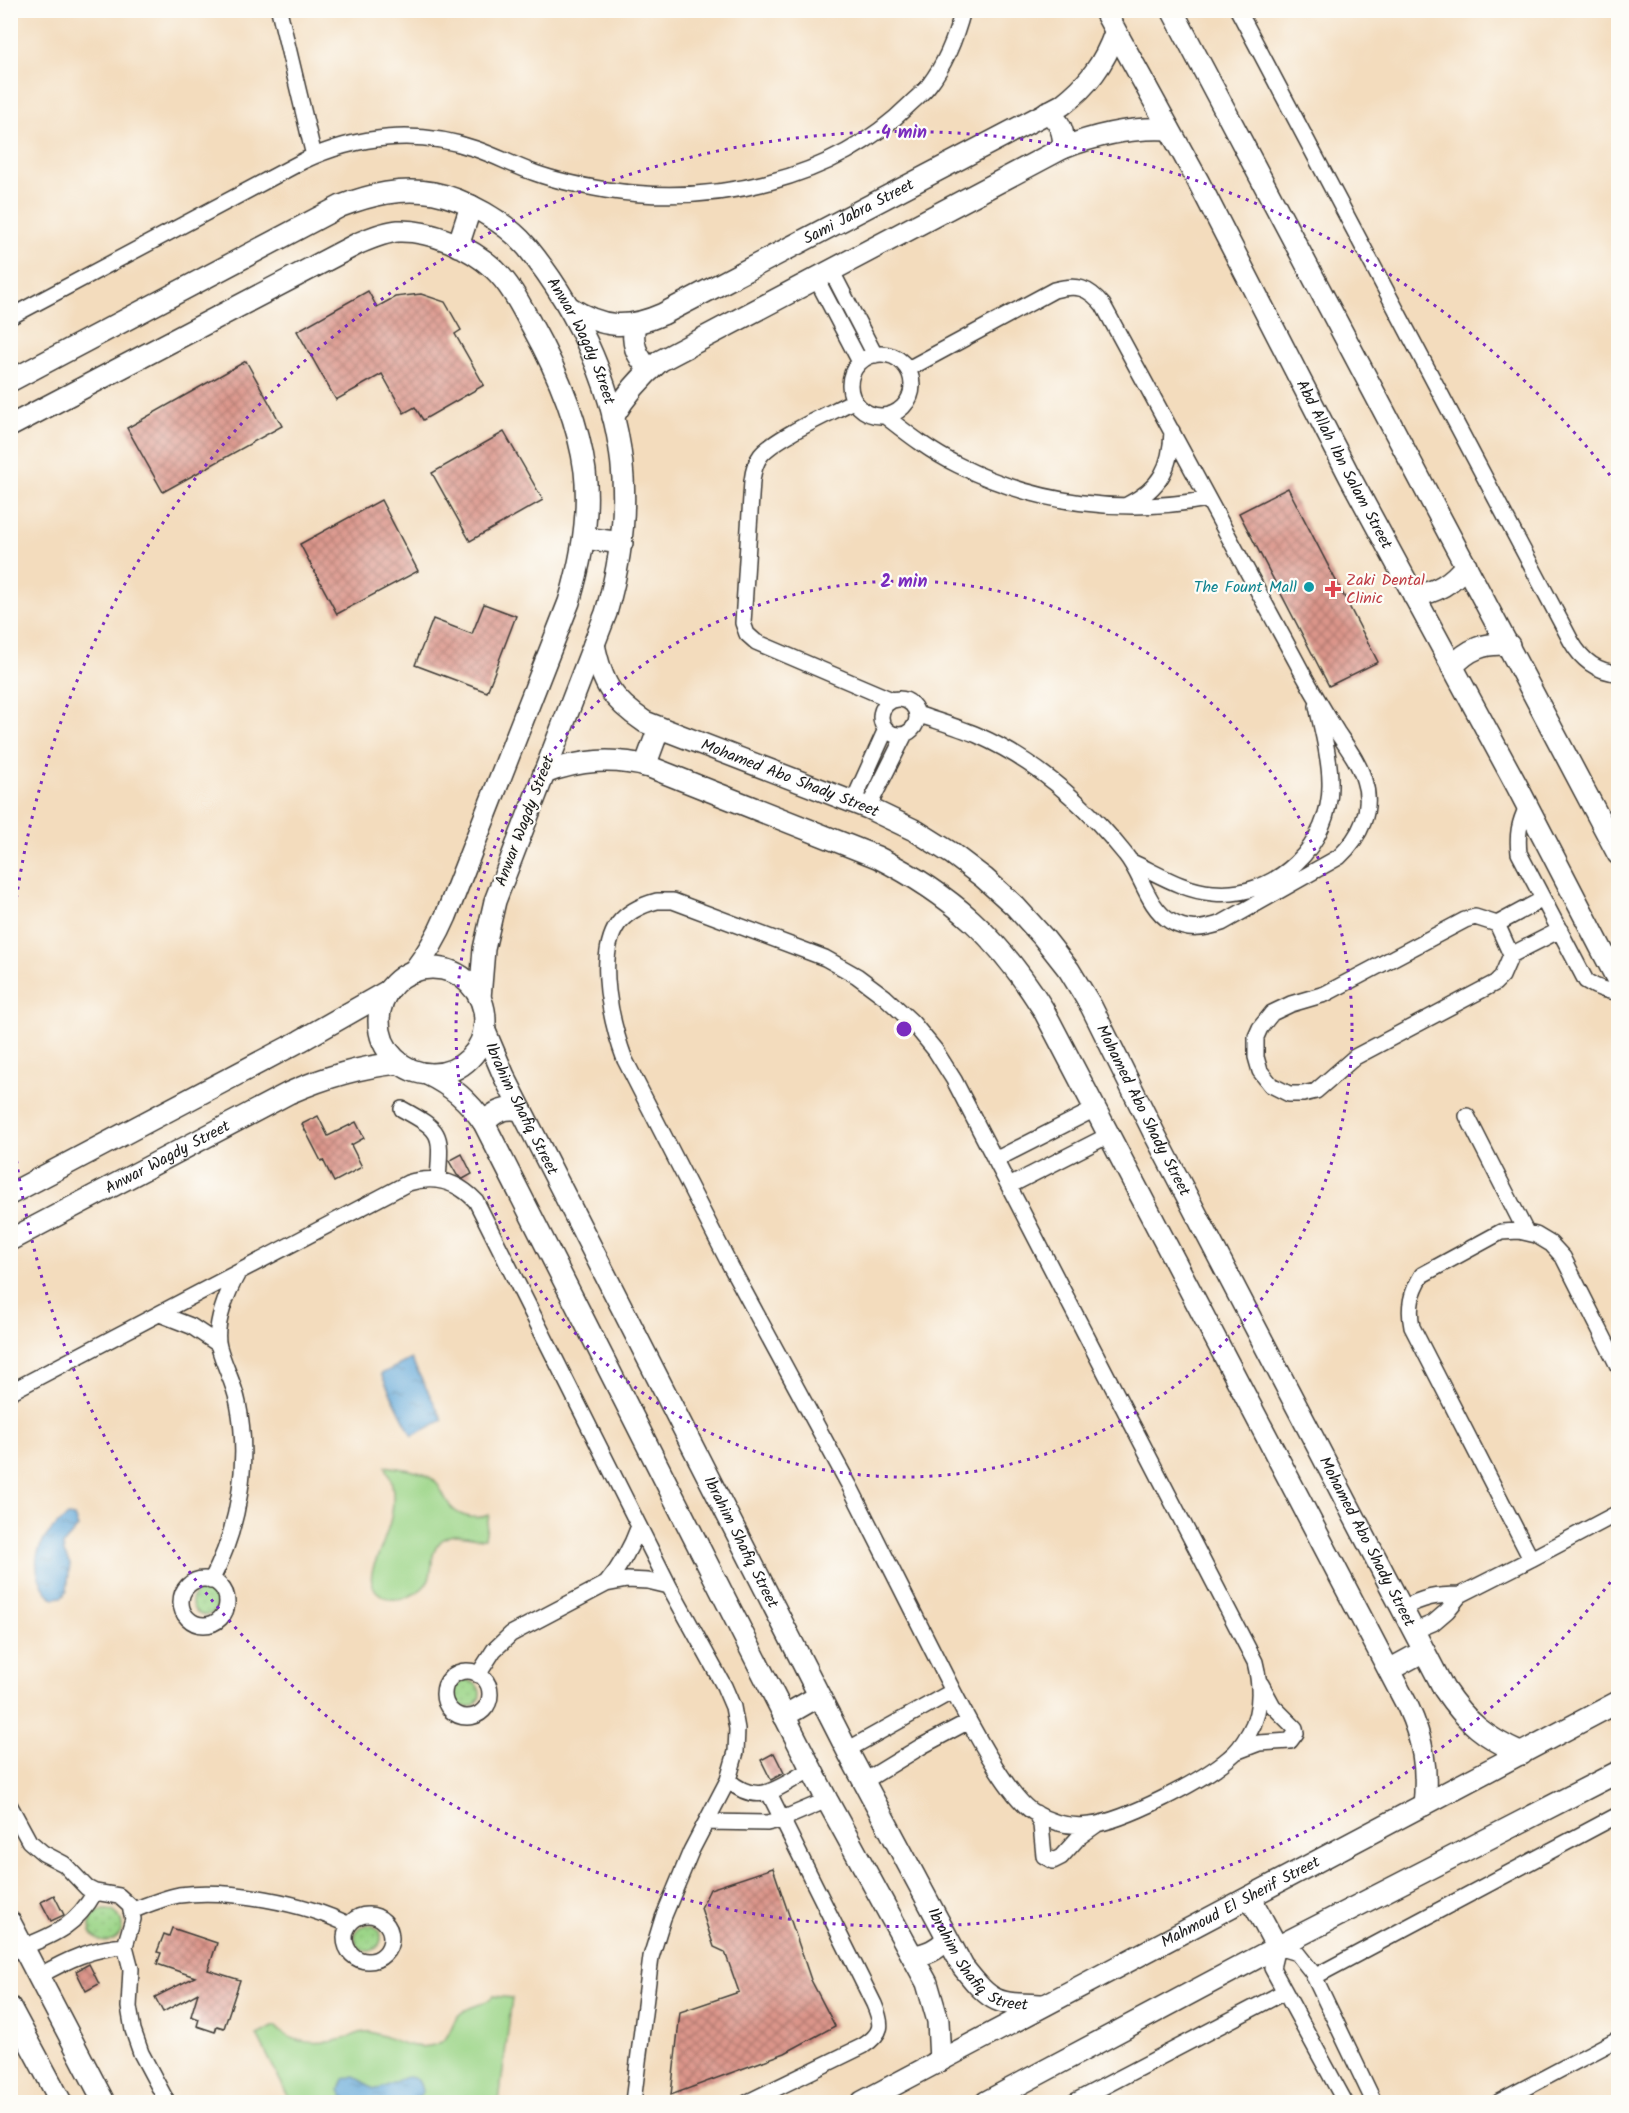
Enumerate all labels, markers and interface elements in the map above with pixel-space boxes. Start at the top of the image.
text: 4 min [881,119,927,148]
street label: Sami Jabra Street [799,172,919,251]
street label: Anwar Wagdy Street [540,272,622,408]
street label: Abd Allah Ibn Salam Street [1290,375,1399,554]
text: 2 min [881,568,927,597]
place label: Zaki Dental Clinic [1346,568,1425,611]
place label: The Fount Mall [1194,575,1297,600]
marker: The Fount Mall [1302,580,1316,594]
marker: Zaki Dental Clinic [1324,580,1342,598]
street label: Mohamed Abo Shady Street [697,732,884,824]
street label: Anwar Wagdy Street [489,751,562,890]
centre of rings [894,1019,914,1039]
street label: Mohamed Abo Shady Street [1090,1020,1198,1201]
street label: Ibrahim Shafiq Street [478,1038,565,1180]
street label: Anwar Wagdy Street [100,1113,235,1200]
street label: Mohamed Abo Shady Street [1312,1452,1422,1632]
street label: Ibrahim Shafiq Street [697,1472,786,1613]
street label: Mahmoud El Sherif Street [1156,1849,1325,1954]
street label: Ibrahim Shafiq Street [921,1903,1029,2017]

